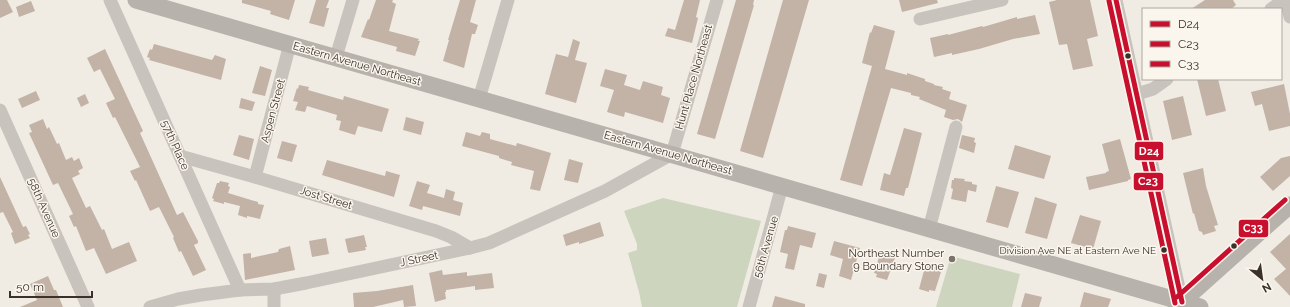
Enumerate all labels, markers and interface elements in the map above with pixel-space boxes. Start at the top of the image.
legend [1142,8,1282,80]
text: D24 [1178,17,1200,31]
street label: Hunt Place Northeast [673,23,715,131]
text: C23 [1178,37,1199,51]
street label: Eastern Avenue Northeast [292,39,423,89]
unlabelled marker [1123,51,1133,61]
text: C33 [1178,57,1199,71]
street label: Aspen Street [258,77,288,144]
street label: 57th Place [158,118,192,172]
street label: Eastern Avenue Northeast [603,128,734,178]
line badge: D24 [1134,141,1164,161]
text: D24 [1139,145,1159,158]
line badge: C23 [1133,172,1164,191]
text: C23 [1138,175,1158,188]
street label: 58th Avenue [25,176,63,240]
street label: Jost Street [298,184,354,212]
street label: 56th Avenue [751,214,781,279]
line badge: C33 [1238,219,1269,238]
text: C33 [1243,222,1263,235]
unlabelled marker [1229,241,1239,251]
place label: Division Ave NE at Eastern Ave NE [1000,245,1156,256]
marker: Division Ave NE at Eastern Ave NE [1159,245,1169,255]
place label: Northeast Number 9 Boundary Stone [849,247,945,273]
street label: J Street [399,249,440,269]
marker: Northeast Number 9 Boundary Stone [947,254,957,264]
north arrow [1242,259,1282,299]
scale bar [10,273,92,299]
text: 50 m [16,280,44,294]
text: N [1260,280,1273,295]

